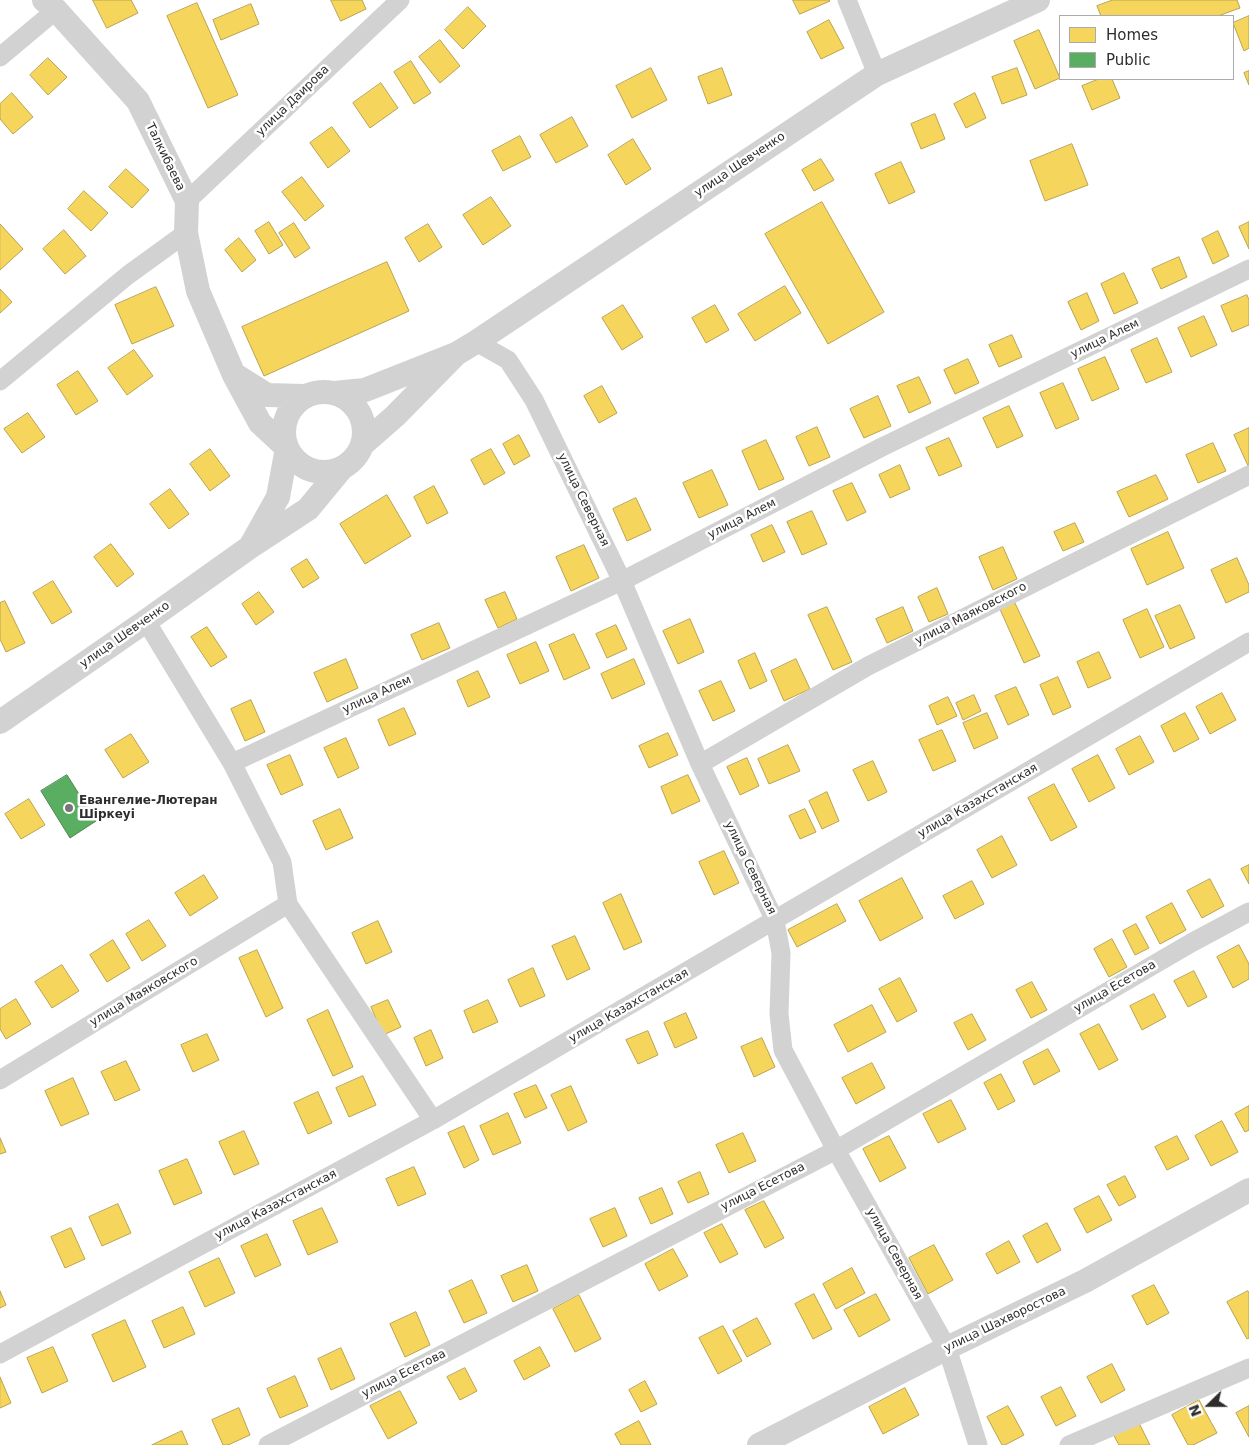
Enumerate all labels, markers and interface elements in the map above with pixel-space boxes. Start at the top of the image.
legend [1059,15,1234,80]
text: Homes [1106,26,1158,44]
text: Public [1106,51,1150,69]
street label: улица Даирова [254,63,332,139]
street label: Талкибаева [142,121,188,193]
street label: улица Шевченко [692,129,788,201]
street label: улица Алем [1068,316,1142,362]
street label: улица Северная [554,451,612,549]
street label: улица Алем [706,496,778,542]
street label: улица Маяковского [913,580,1029,648]
street label: улица Шевченко [77,599,173,671]
street label: улица Алем [340,673,414,717]
street label: улица Казахстанская [916,761,1040,841]
place label: Евангелие-Лютеран Шіркеуі [79,794,218,822]
marker: Евангелие-Лютеран Шіркеуі [63,802,75,814]
street label: улица Северная [721,819,779,917]
street label: улица Маяковского [87,954,201,1030]
street label: улица Есетова [1071,958,1159,1016]
street label: улица Казахстанская [567,966,691,1046]
street label: улица Есетова [719,1160,807,1214]
street label: улица Казахстанская [213,1167,339,1243]
street label: улица Северная [863,1206,925,1302]
street label: улица Шахворостова [942,1284,1068,1356]
street label: улица Есетова [360,1347,448,1401]
north arrow [1184,1380,1234,1430]
text: N [1185,1402,1205,1419]

